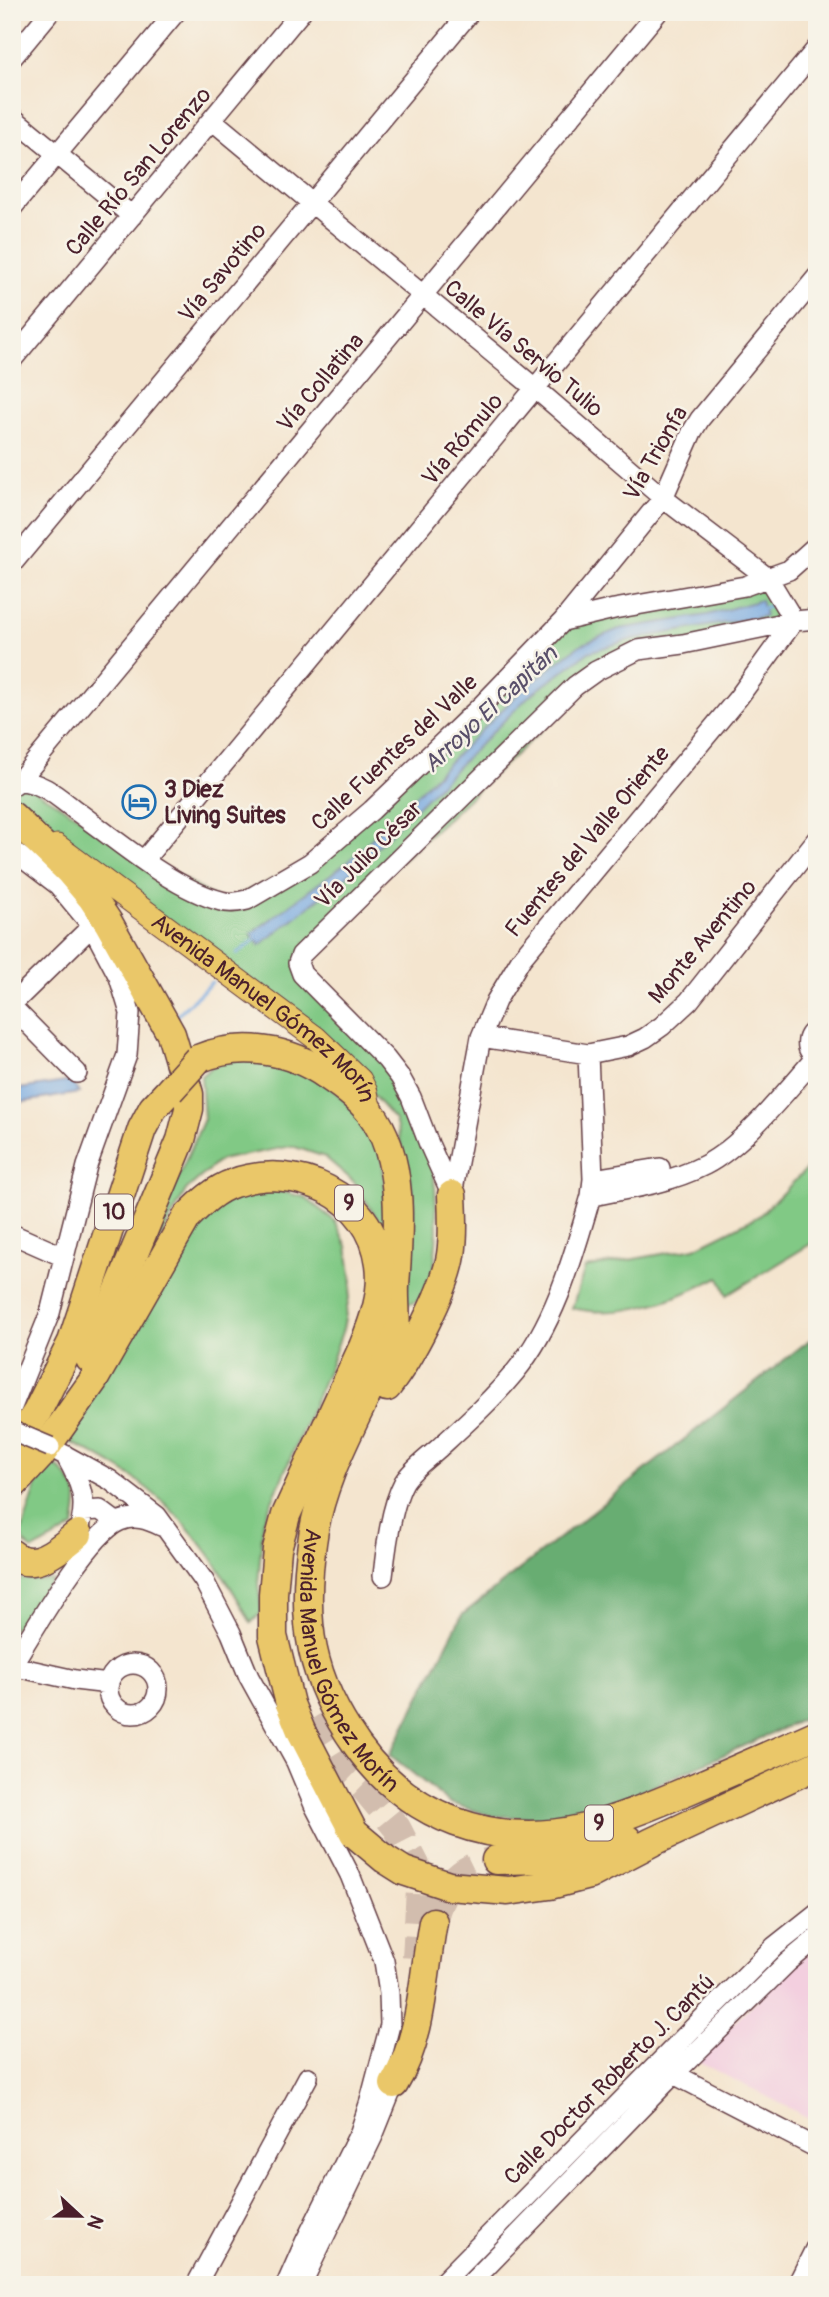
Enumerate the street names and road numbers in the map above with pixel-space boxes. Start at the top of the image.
street label: Calle Río San Lorenzo [59,81,218,262]
street label: Vía Savotino [172,216,273,328]
street label: Calle Vía Servio Tulio [438,274,609,423]
street label: Vía Collatina [271,327,370,438]
street label: Vía Rómulo [415,387,509,491]
street label: Vía Trionfa [617,401,694,506]
street label: Calle Fuentes del Valle [305,667,484,837]
street label: Fuentes del Valle Oriente [499,739,676,943]
street label: Vía Julio César [308,794,428,914]
street label: Monte Aventino [642,873,763,1009]
street label: Avenida Manuel Gómez Morín [146,907,382,1105]
road number: 9 [335,1186,363,1220]
road number: 10 [95,1194,133,1230]
street label: Avenida Manuel Gómez Morín [293,1527,405,1799]
road number: 9 [585,1806,613,1840]
street label: Calle Doctor Roberto J. Cantú [498,1968,721,2191]

